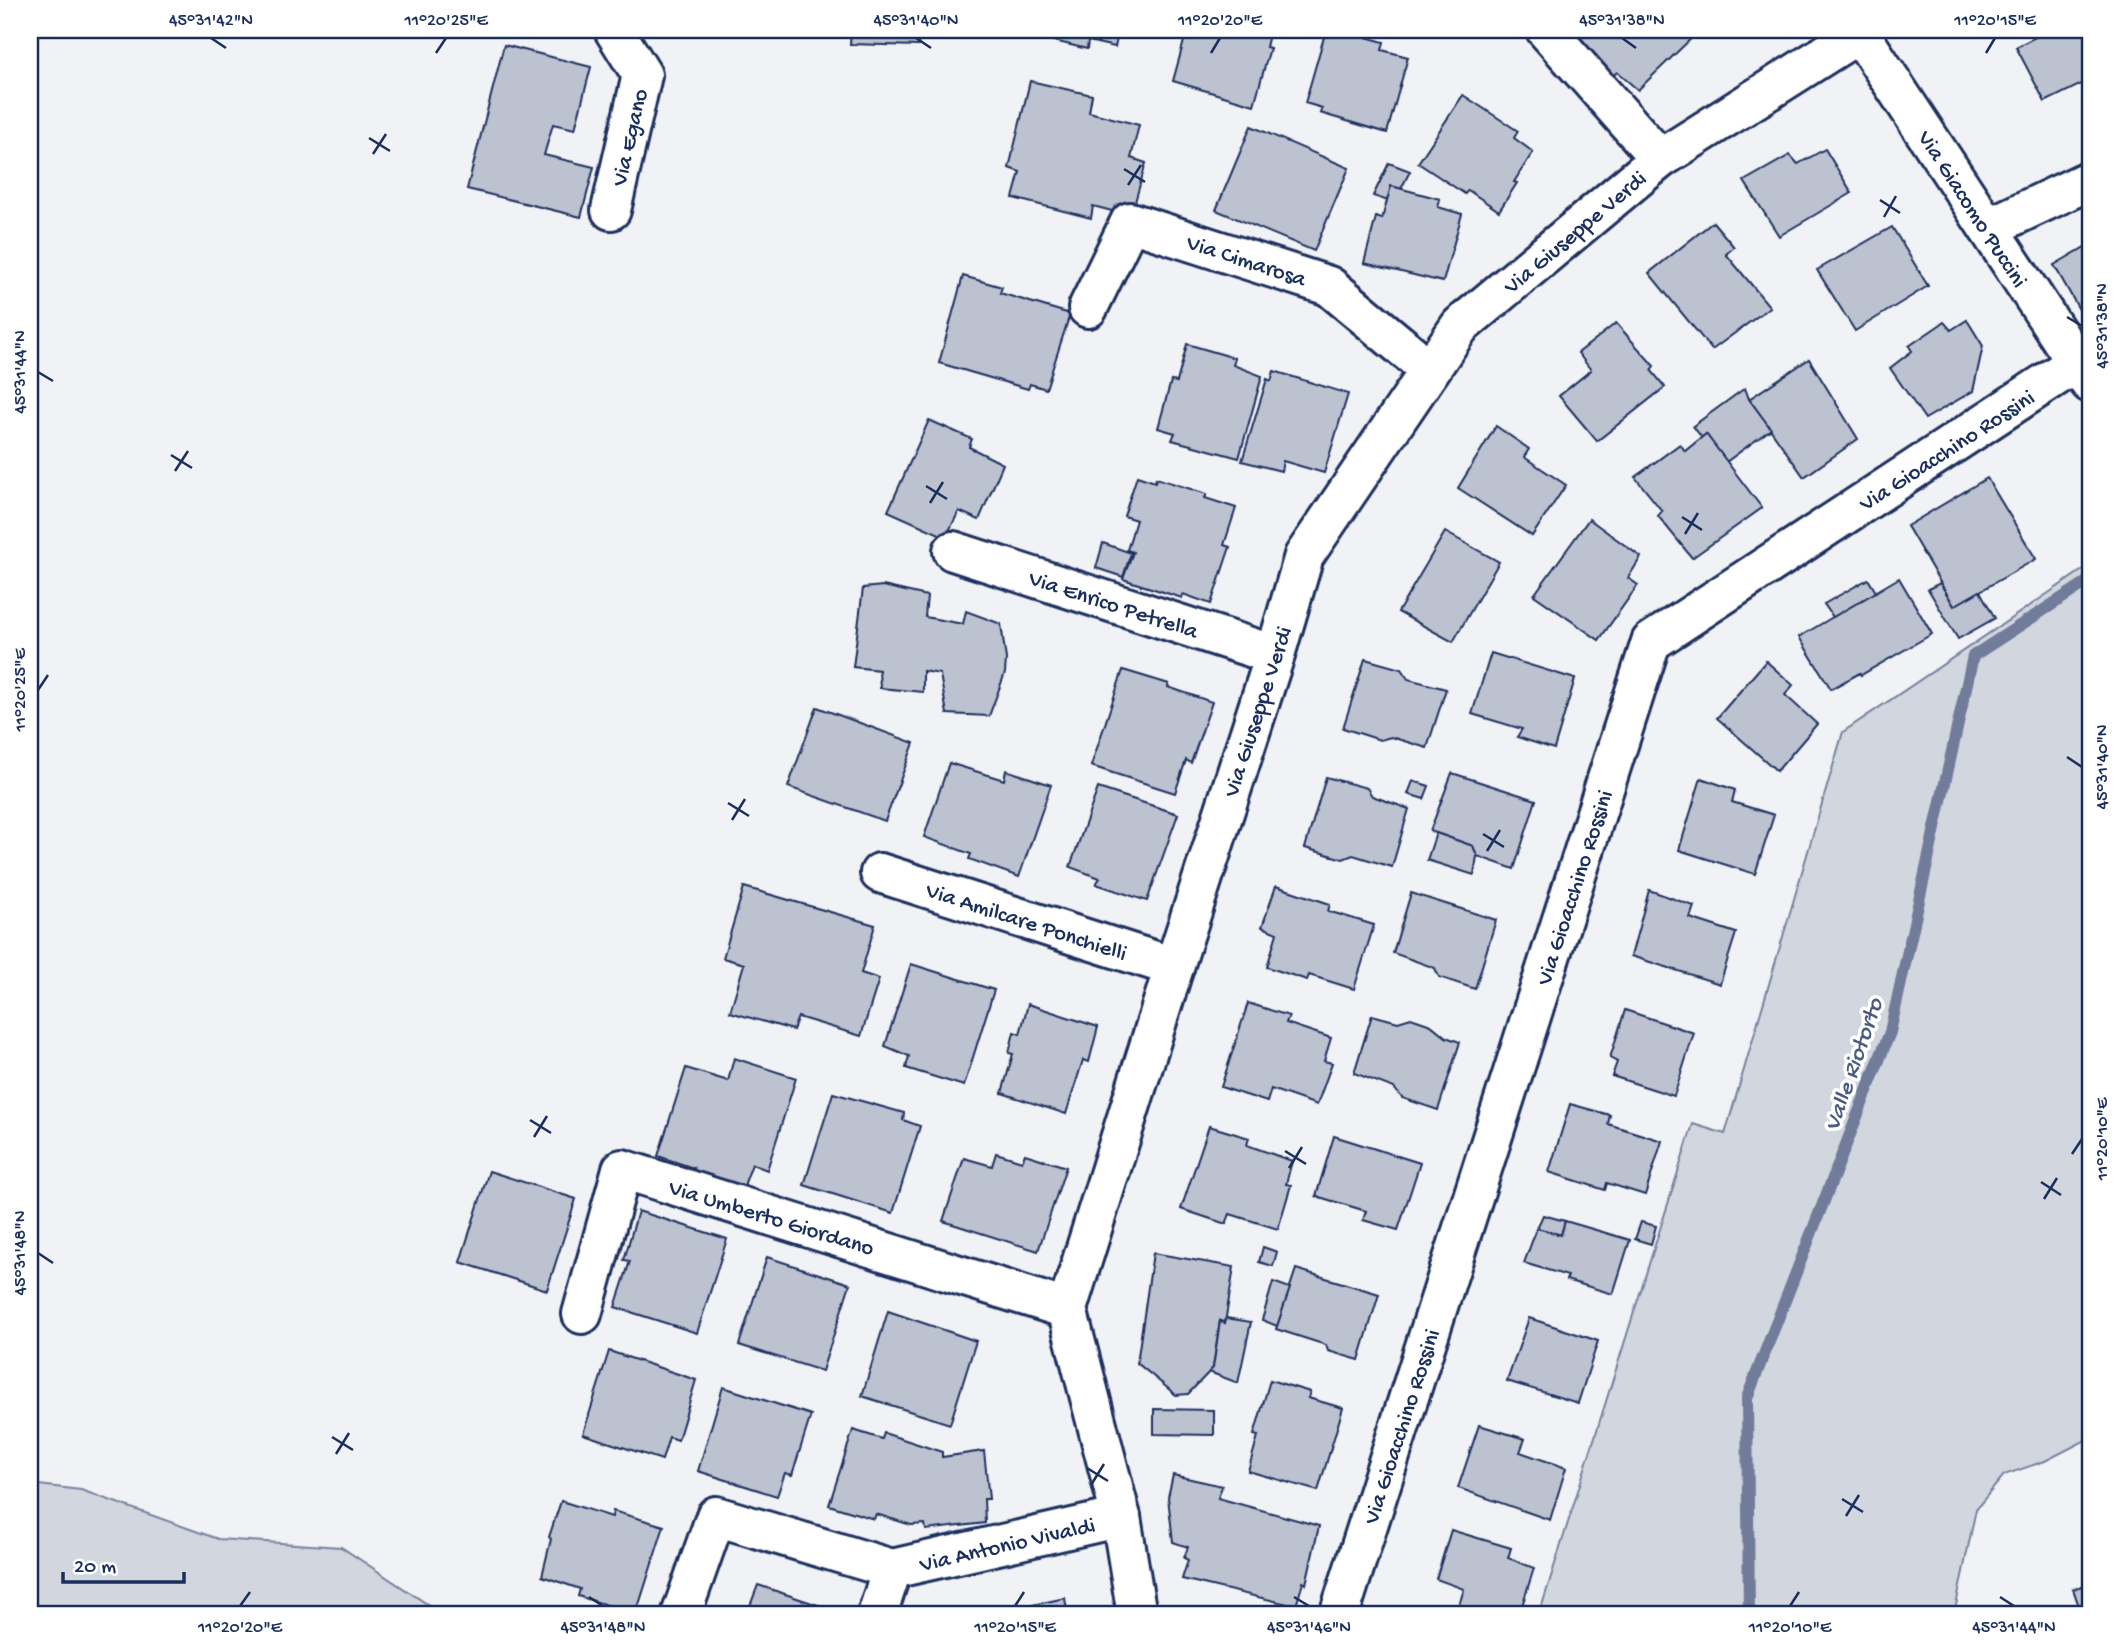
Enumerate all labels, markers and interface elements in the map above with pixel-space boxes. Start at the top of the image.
text: 45°31'42"N [169,11,253,32]
text: 11°20'25"E [403,11,488,32]
text: 45°31'40"N [873,11,959,32]
text: 11°20'20"E [1177,11,1263,32]
text: 45°31'38"N [1579,11,1665,32]
text: 11°20'15"E [1953,11,2037,32]
street label: Via Egano [607,86,656,190]
street label: Via Giacomo Puccini [1910,126,2032,293]
street label: Via Giuseppe Verdi [1499,166,1653,302]
street label: Via Cimarosa [1182,230,1310,295]
text: 45°31'38"N [2093,283,2114,369]
text: 45°31'44"N [11,330,32,414]
street label: Via Gioacchino Rossini [1854,385,2041,519]
street label: Via Enrico Petrella [1024,566,1202,647]
street label: Via Giuseppe Verdi [1219,623,1300,802]
text: 11°20'25"E [11,648,32,733]
text: 45°31'40"N [2093,724,2114,810]
street label: Via Gioacchino Rossini [1532,787,1621,990]
street label: Via Amilcare Ponchielli [921,878,1130,969]
water label: Valle Riotorto [1819,993,1892,1135]
text: 11°20'10"E [2093,1097,2114,1181]
street label: Via Umberto Giordano [664,1175,877,1263]
text: 45°31'48"N [11,1211,32,1295]
street label: Via Gioacchino Rossini [1359,1326,1448,1529]
street label: Via Antonio Vivaldi [916,1513,1098,1580]
scale bar [63,1540,184,1584]
text: 20 m [74,1556,116,1581]
text: 11°20'20"E [197,1618,283,1639]
text: 45°31'48"N [561,1618,645,1639]
text: 11°20'15"E [973,1618,1057,1639]
text: 45°31'46"N [1267,1618,1351,1639]
text: 11°20'10"E [1748,1618,1832,1639]
text: 45°31'44"N [1972,1618,2056,1639]

